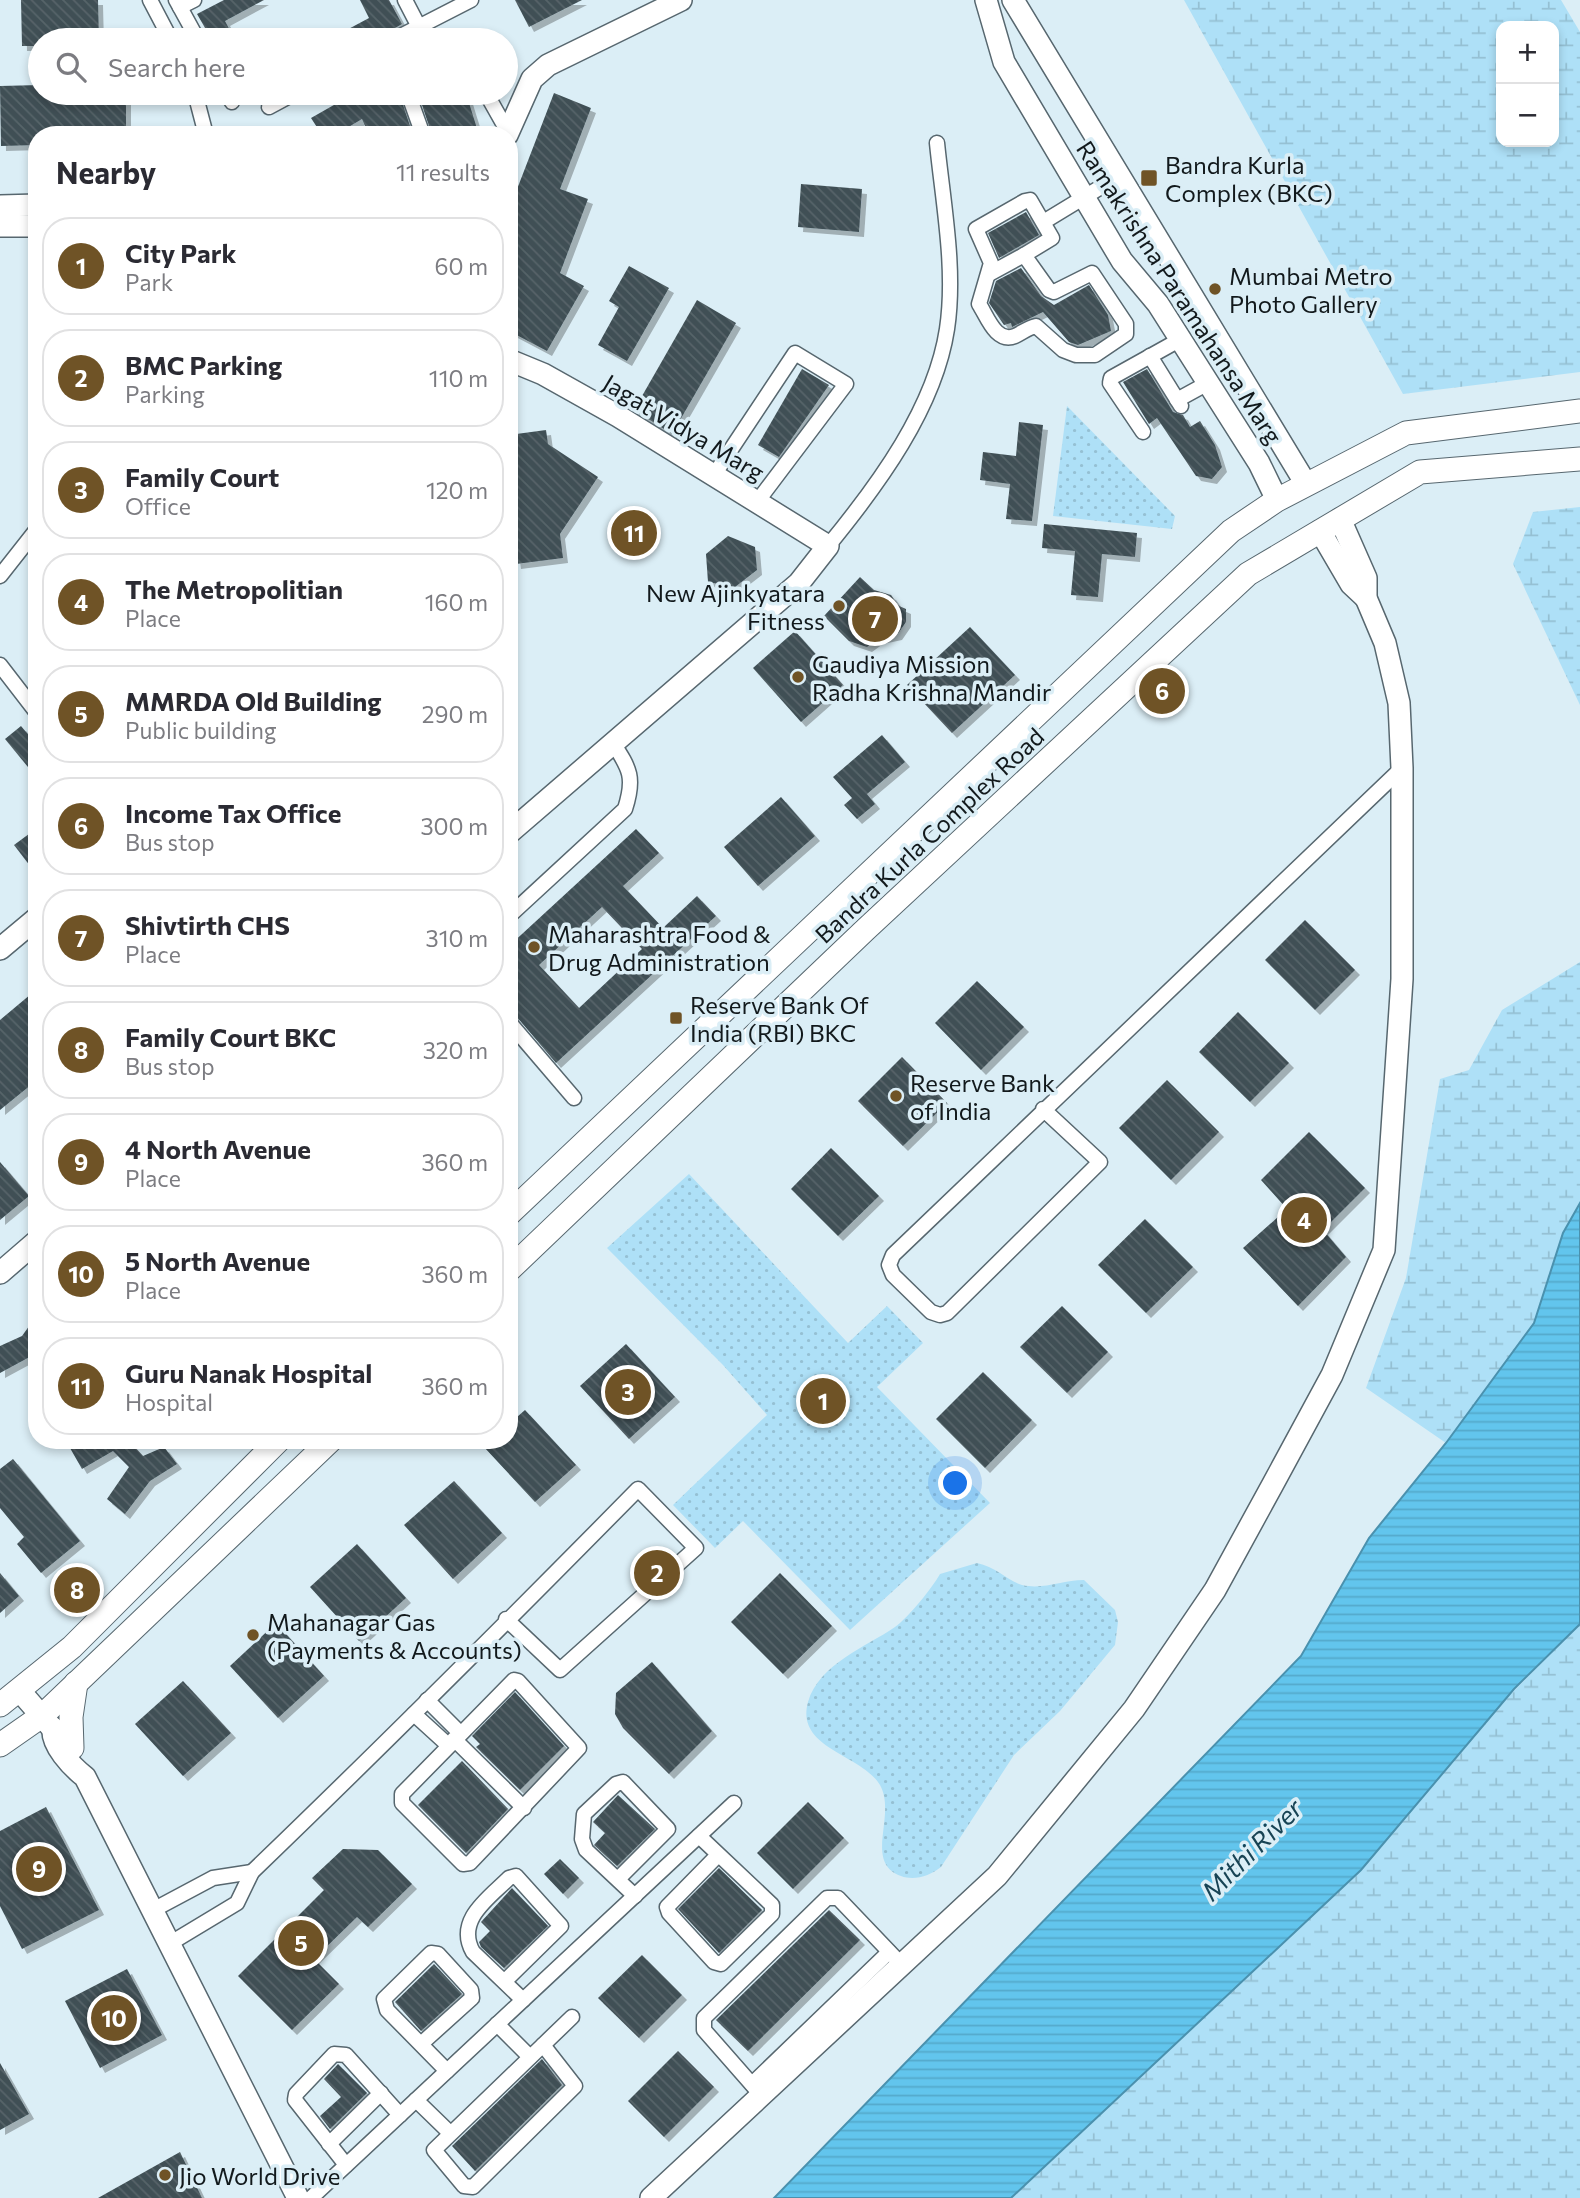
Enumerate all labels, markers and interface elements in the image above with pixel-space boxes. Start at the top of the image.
map controls [1496,21,1559,147]
button: + [1496,21,1559,84]
search box [28,28,518,105]
icon: search [52,48,90,86]
text: Search here [108,51,246,82]
button: − [1496,84,1559,147]
street label: Ramakrishna Paramahansa Marg [1071,135,1289,449]
place label: Bandra Kurla Complex (BKC) [1165,150,1333,207]
text: Nearby [56,153,156,190]
text: 11 results [396,158,490,186]
marker: Bandra Kurla Complex (BKC) [1139,168,1159,188]
text: City Park [125,237,236,268]
text: 1 [76,252,86,280]
text: 60 m [435,252,488,280]
place label: Mumbai Metro Photo Gallery [1229,261,1393,318]
text: Park [125,268,173,296]
marker: Mumbai Metro Photo Gallery [1207,281,1223,297]
text: BMC Parking [125,349,282,380]
text: 2 [74,364,88,392]
text: 110 m [429,364,488,392]
street label: Jagat Vidya Marg [598,367,770,487]
text: Parking [125,380,205,408]
text: Family Court [125,461,279,492]
text: 3 [74,476,88,504]
text: 120 m [426,476,488,504]
text: Office [125,492,191,520]
pin: 11 [611,507,657,559]
text: The Metropolitian [125,573,343,604]
place label: New Ajinkyatara Fitness [646,578,825,635]
text: 4 [74,588,88,616]
text: 160 m [425,588,488,616]
pin: 7 [852,593,898,645]
marker: New Ajinkyatara Fitness [831,598,847,614]
text: Place [125,604,181,632]
place label: Gaudiya Mission Radha Krishna Mandir [812,649,1052,706]
pin: 6 [1139,665,1185,717]
marker: Gaudiya Mission Radha Krishna Mandir [790,669,806,685]
text: MMRDA Old Building [125,685,382,716]
text: 5 [74,700,88,728]
text: 290 m [422,700,488,728]
text: Public building [125,716,276,744]
street label: Bandra Kurla Complex Road [809,721,1049,949]
text: Income Tax Office [125,797,341,828]
text: 6 [74,812,88,840]
text: 300 m [420,812,488,840]
text: Bus stop [125,828,215,856]
text: Shivtirth CHS [125,909,290,940]
place label: Maharashtra Food & Drug Administration [548,919,771,976]
text: 7 [75,924,87,952]
text: 310 m [426,924,488,952]
marker: Maharashtra Food & Drug Administration [526,939,542,955]
text: Place [125,940,181,968]
place label: Reserve Bank Of India (RBI) BKC [690,990,869,1047]
marker: Reserve Bank Of India (RBI) BKC [668,1010,684,1026]
text: Family Court BKC [125,1021,336,1052]
text: 8 [74,1036,88,1064]
text: 320 m [423,1036,488,1064]
text: Bus stop [125,1052,215,1080]
place label: Reserve Bank of India [910,1068,1055,1125]
marker: Reserve Bank of India [888,1088,904,1104]
text: 4 North Avenue [125,1133,311,1164]
text: 9 [74,1148,88,1176]
text: 360 m [421,1148,488,1176]
text: Place [125,1164,181,1192]
pin: 4 [1281,1194,1327,1246]
text: 5 North Avenue [125,1245,310,1276]
text: 10 [68,1260,94,1288]
text: 360 m [421,1260,488,1288]
text: Place [125,1276,181,1304]
text: Guru Nanak Hospital [125,1357,372,1388]
pin: 3 [605,1366,651,1418]
text: 11 [71,1372,91,1400]
text: 360 m [421,1372,488,1400]
pin: 1 [800,1375,846,1427]
text: Hospital [125,1388,213,1416]
your location [938,1466,972,1500]
pin: 2 [634,1547,680,1599]
pin: 8 [54,1564,100,1616]
place label: Mahanagar Gas (Payments & Accounts) [267,1607,522,1664]
marker: Mahanagar Gas (Payments & Accounts) [245,1627,261,1643]
water label: Mithi River [1194,1791,1309,1906]
pin: 9 [16,1843,62,1895]
pin: 5 [278,1917,324,1969]
pin: 10 [91,1992,137,2044]
place label: Jio World Drive [179,2161,340,2190]
marker: Jio World Drive [157,2167,173,2183]

